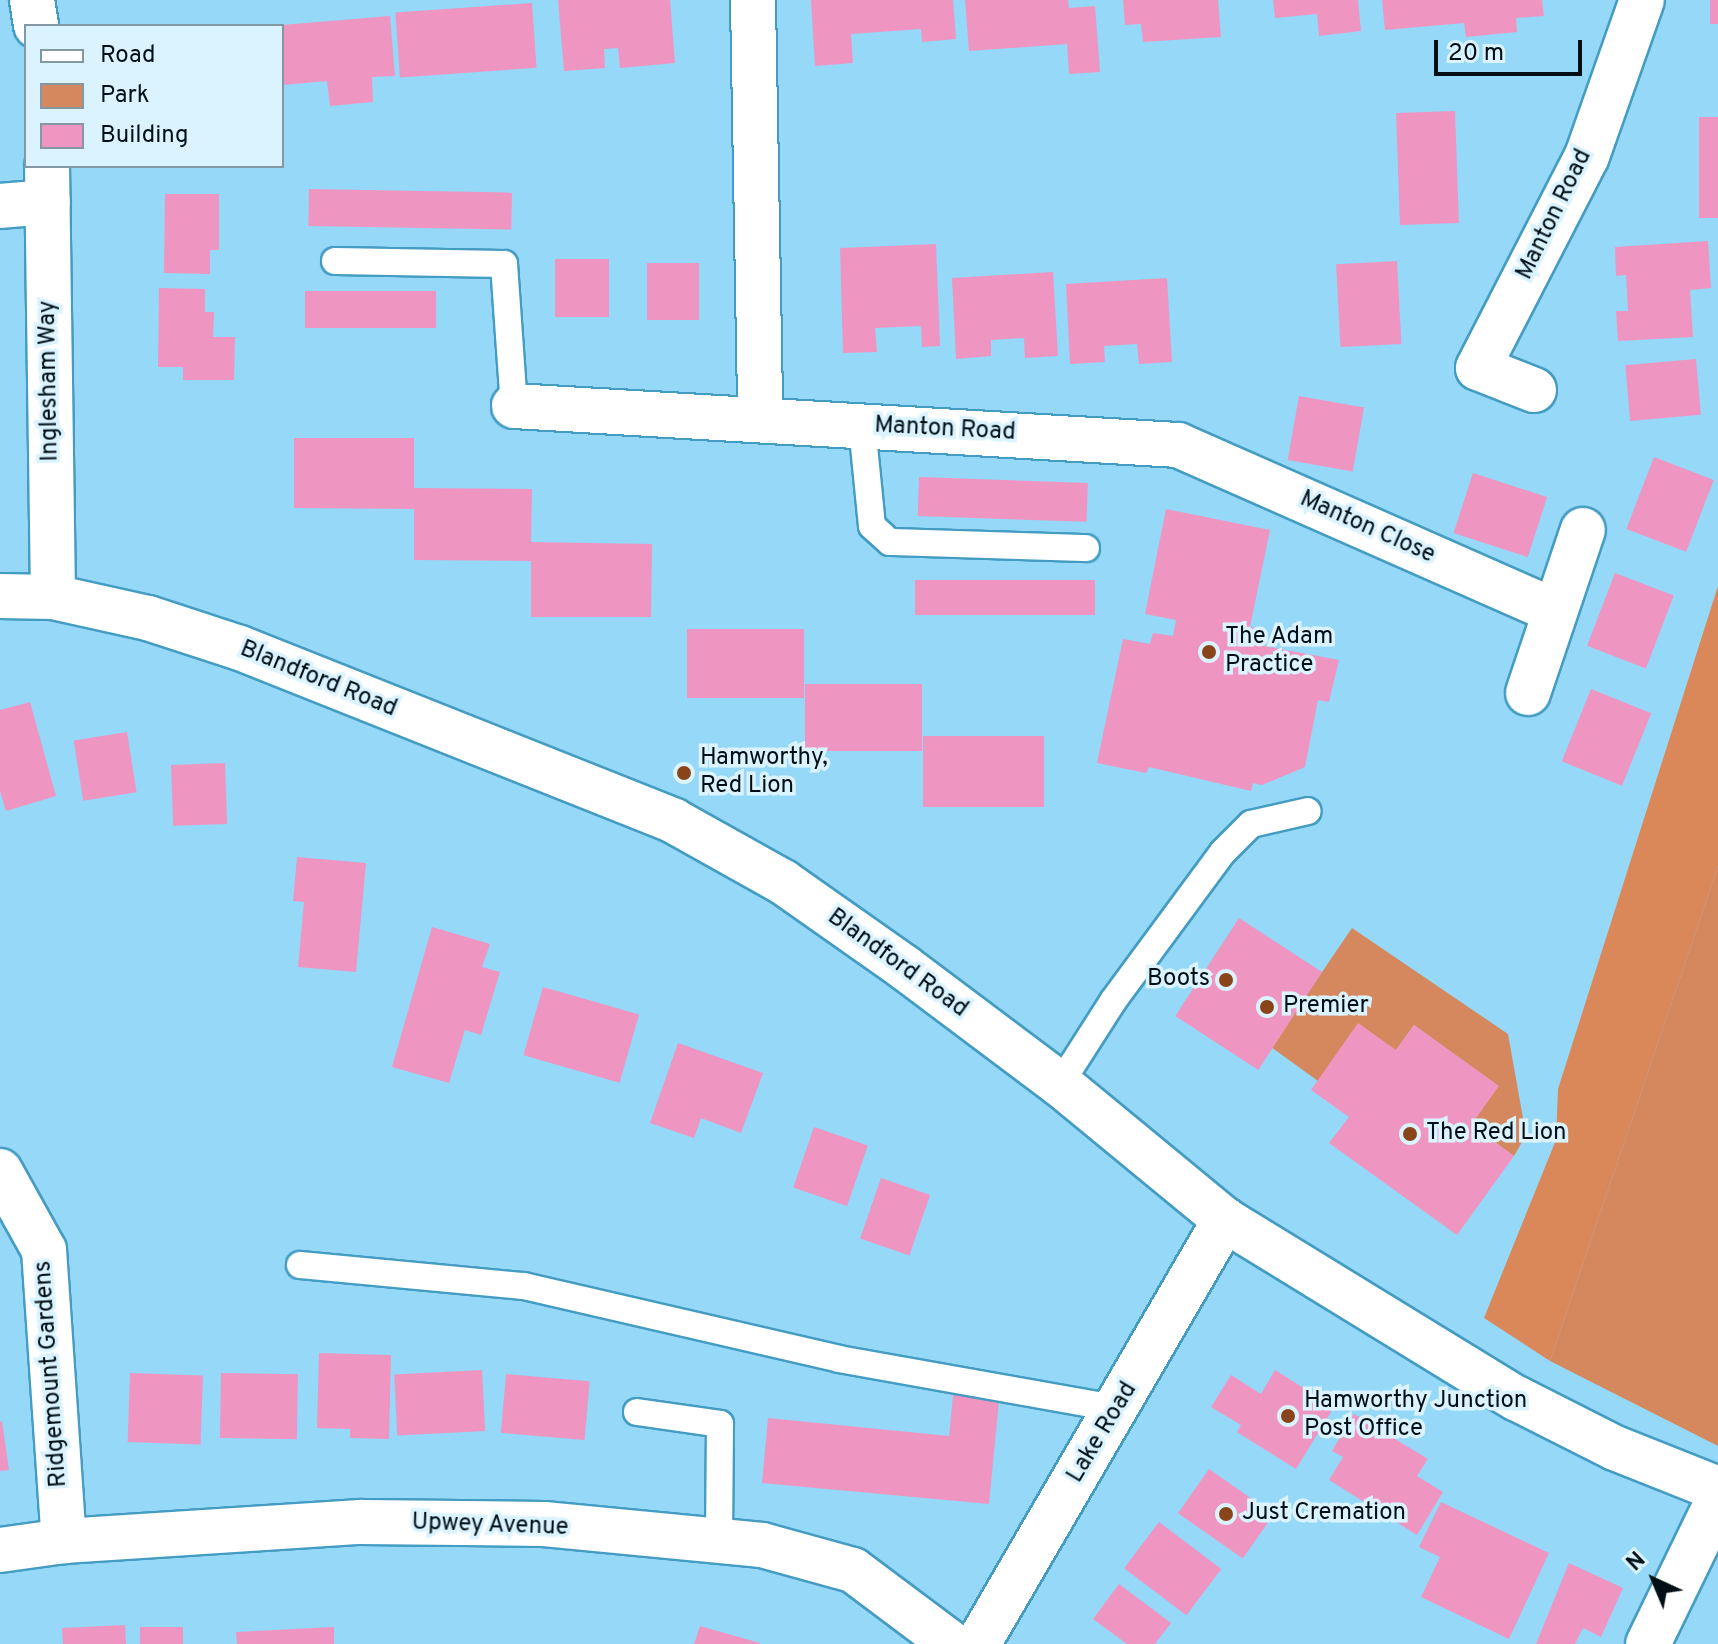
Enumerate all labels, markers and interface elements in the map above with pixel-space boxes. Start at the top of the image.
legend [24,24,284,168]
scale bar [1438,24,1586,74]
text: 20 m [1448,39,1504,69]
text: Road [100,41,156,71]
text: Park [100,81,150,111]
text: Building [100,121,189,151]
street label: Manton Road [1511,145,1599,285]
street label: Inglesham Way [34,300,66,462]
street label: Manton Road [874,412,1016,448]
street label: Manton Close [1295,485,1439,571]
place label: The Adam Practice [1225,624,1334,680]
street label: Blandford Road [235,635,401,725]
marker: The Adam Practice [1200,643,1218,661]
place label: Hamworthy, Red Lion [700,745,828,801]
marker: Hamworthy, Red Lion [675,764,693,782]
street label: Blandford Road [821,903,973,1025]
place label: Boots [1147,966,1210,994]
marker: Boots [1217,971,1235,989]
place label: Premier [1283,993,1369,1021]
marker: Premier [1258,998,1276,1016]
place label: The Red Lion [1426,1120,1567,1148]
marker: The Red Lion [1401,1125,1419,1143]
street label: Ridgemount Gardens [30,1260,74,1488]
street label: Lake Road [1062,1378,1144,1488]
place label: Hamworthy Junction Post Office [1304,1388,1527,1444]
marker: Hamworthy Junction Post Office [1279,1407,1297,1425]
place label: Just Cremation [1242,1500,1406,1528]
marker: Just Cremation [1217,1505,1235,1523]
street label: Upwey Avenue [411,1509,569,1543]
north arrow [1614,1540,1694,1620]
text: N [1622,1547,1652,1578]

